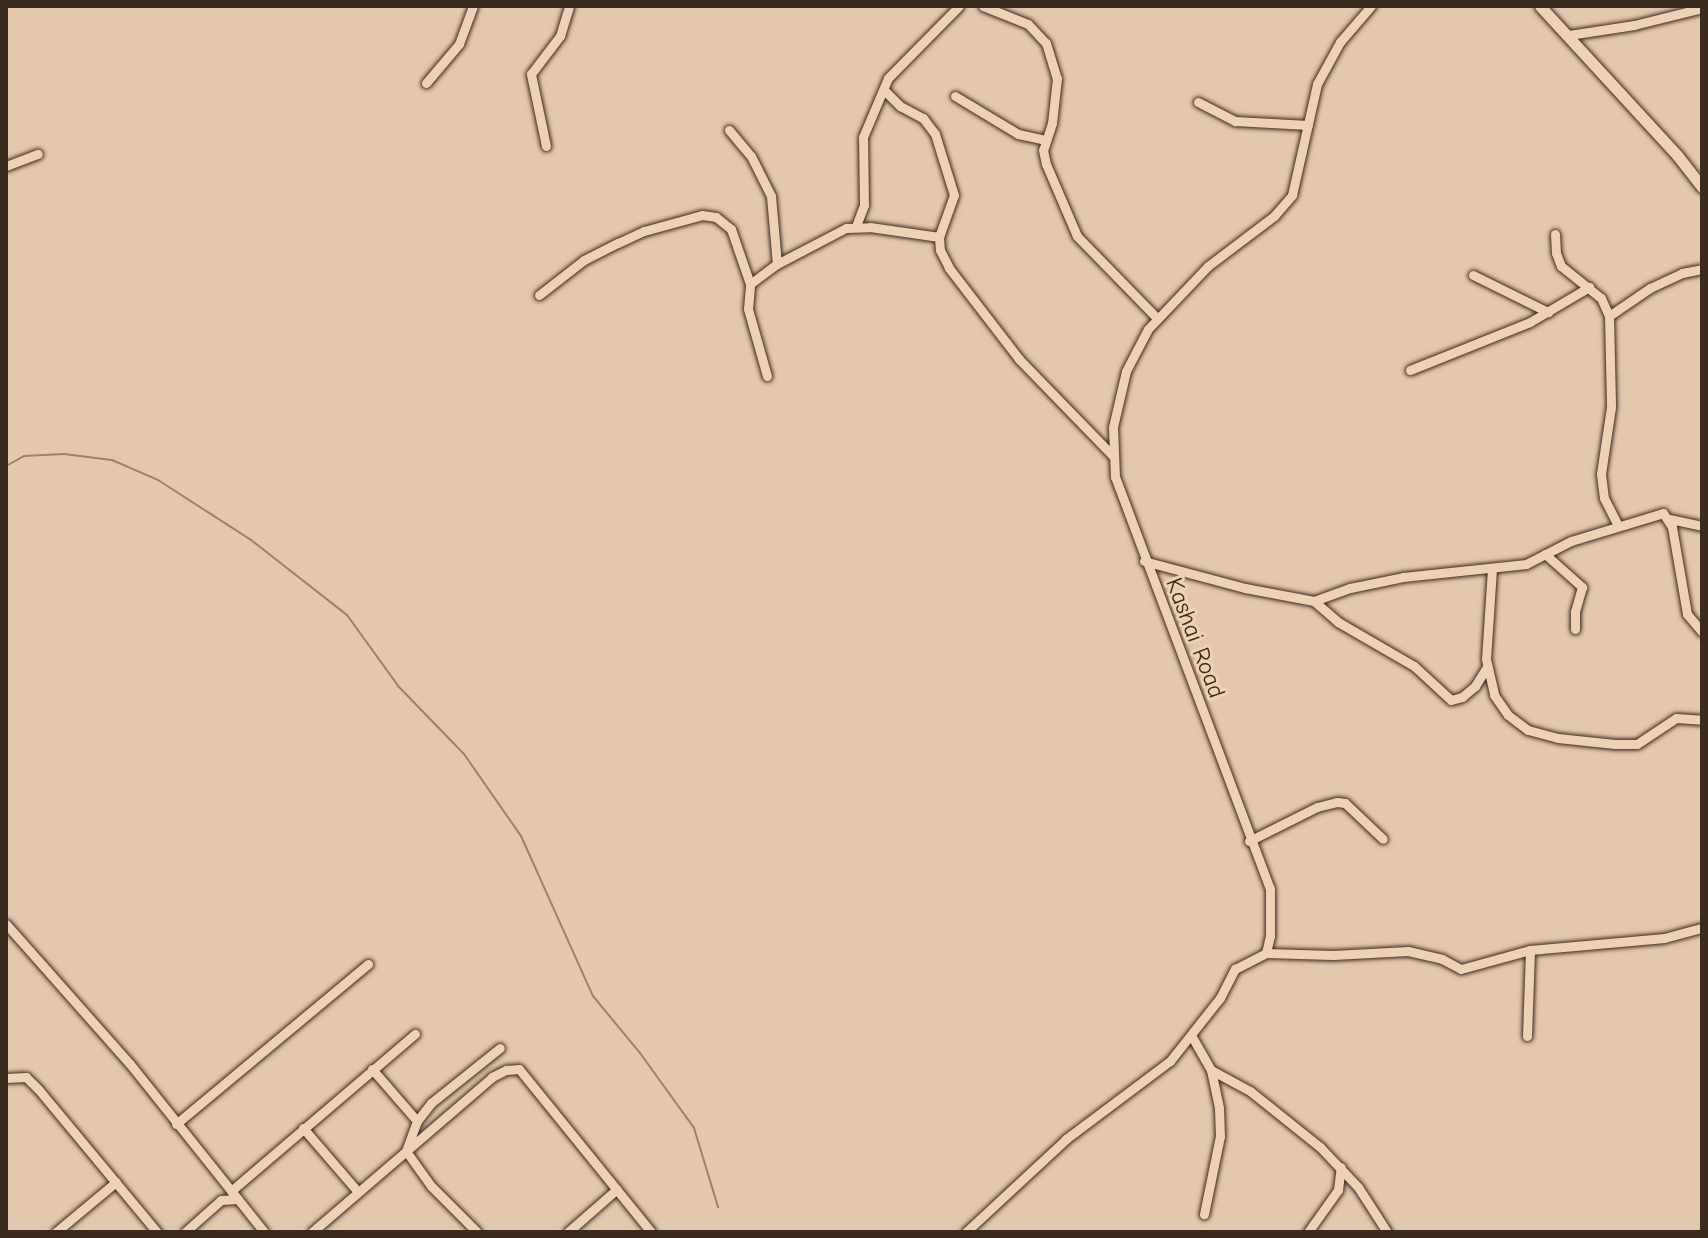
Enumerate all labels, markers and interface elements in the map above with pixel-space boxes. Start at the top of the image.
street label: Kashai Road [1159,574,1231,702]

